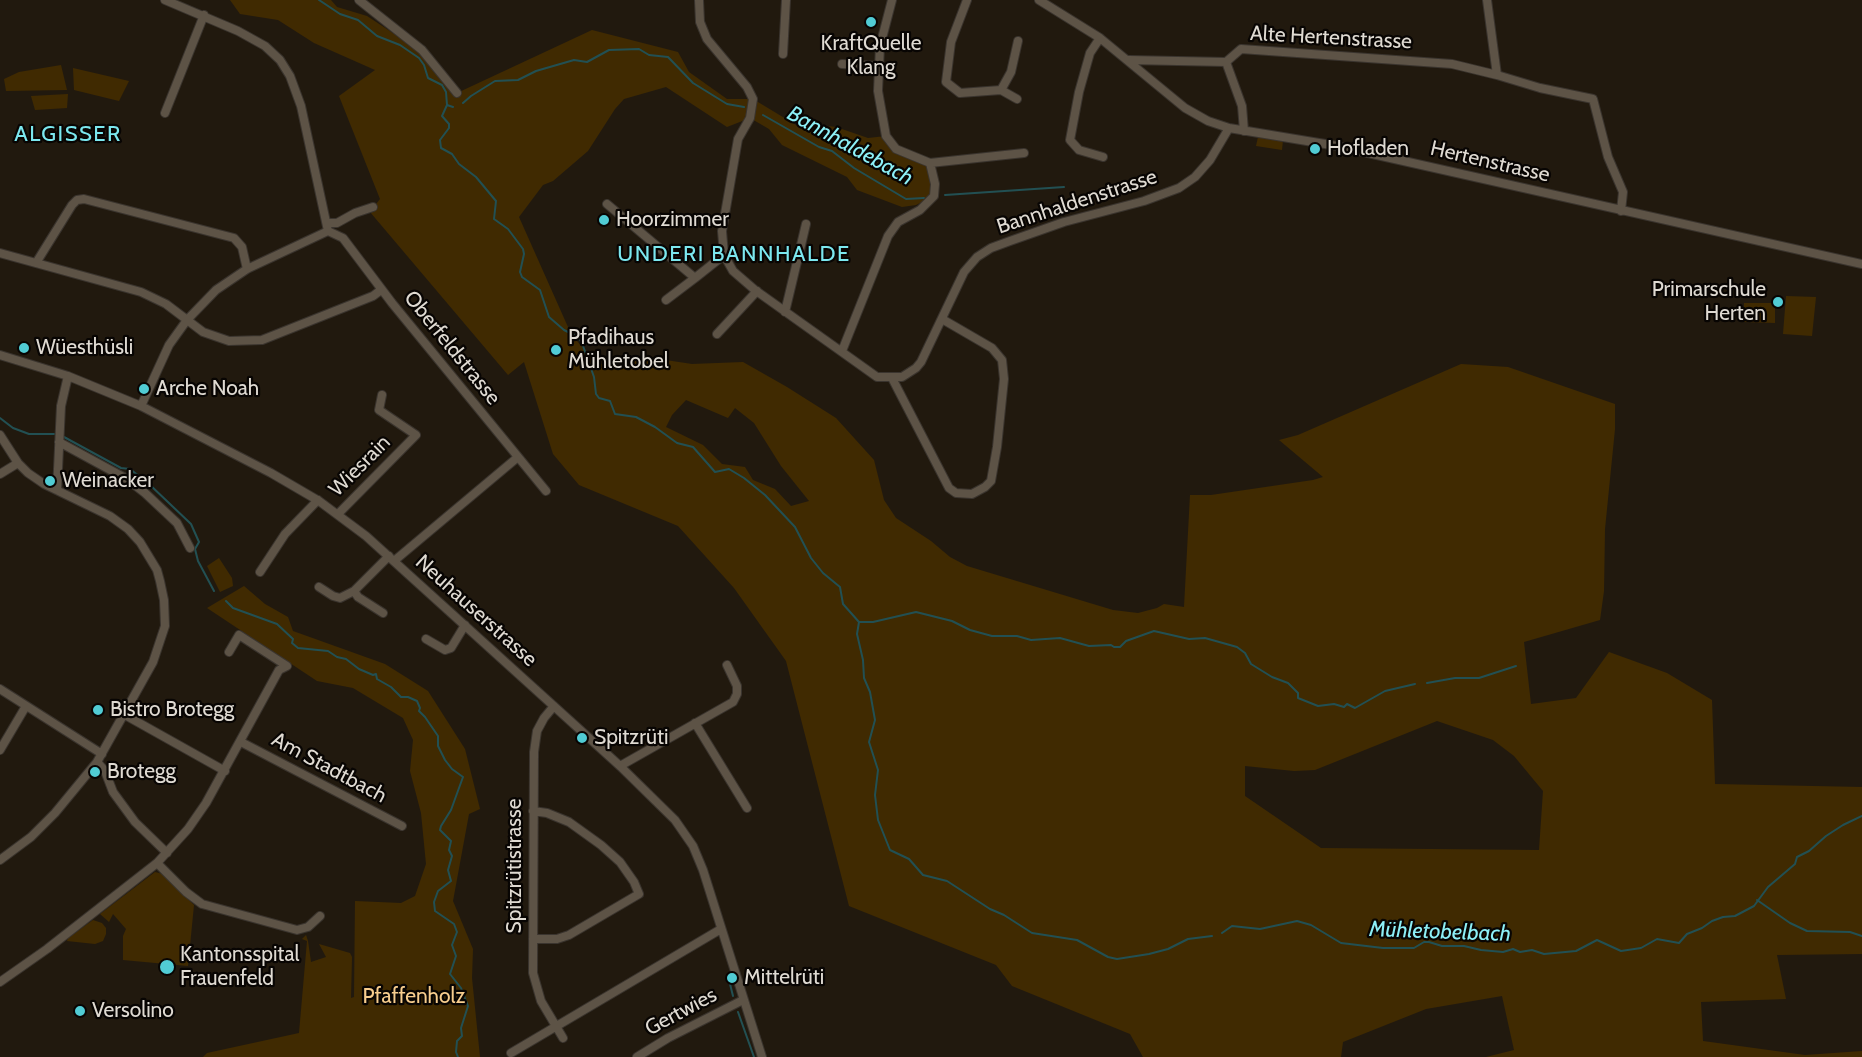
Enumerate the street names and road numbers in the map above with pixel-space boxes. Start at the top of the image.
street label: Alte Hertenstrasse [1249,21,1413,55]
street label: Hertenstrasse [1428,136,1552,188]
street label: Bannhaldenstrasse [994,164,1160,240]
street label: Oberfeldstrasse [398,286,506,410]
street label: Wiesrain [324,430,396,502]
street label: Neuhauserstrasse [410,550,542,672]
street label: Am Stadtbach [267,727,391,809]
street label: Spitzrütistrasse [502,799,528,933]
street label: Gertwies [641,983,721,1041]

